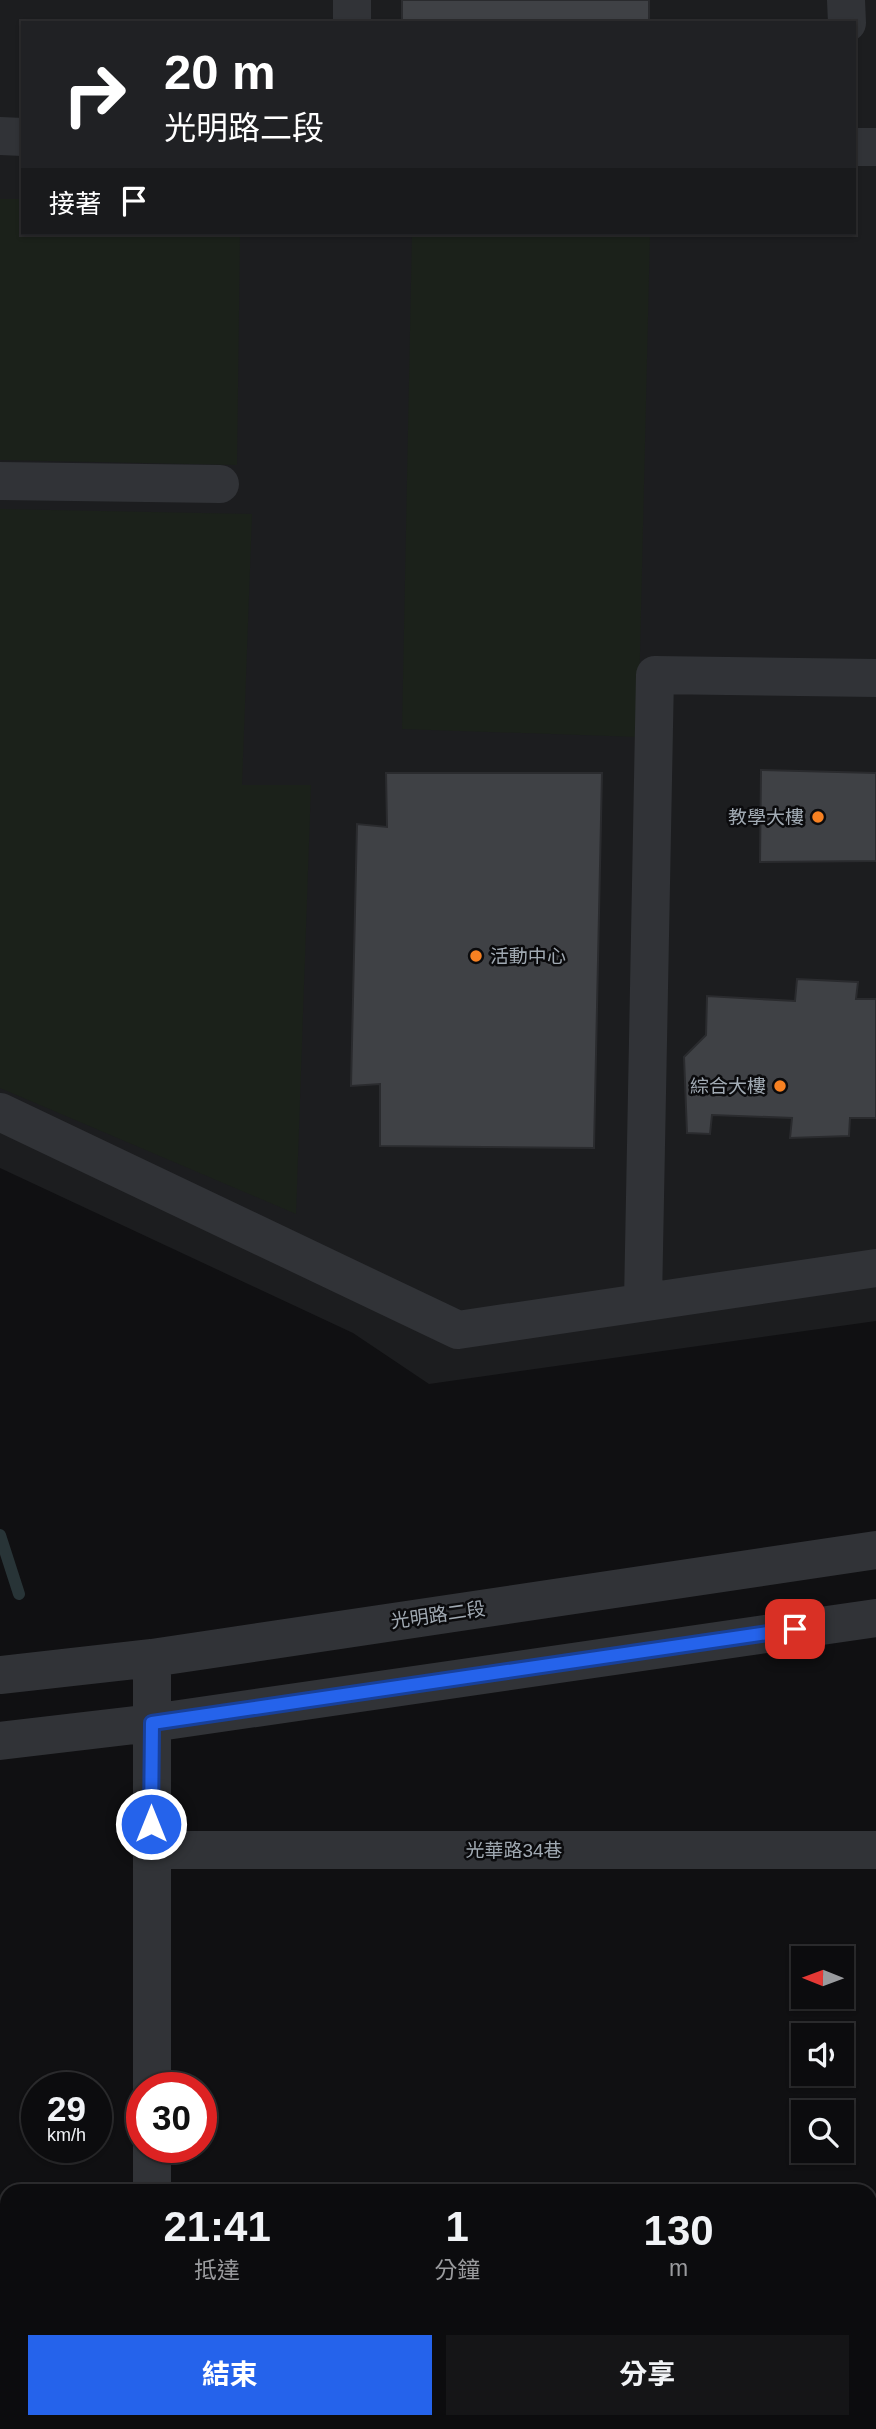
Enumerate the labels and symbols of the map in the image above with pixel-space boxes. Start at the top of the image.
place label: 教學大樓 [728,807,804,828]
marker: 教學大樓 [810,809,826,825]
place label: 活動中心 [490,946,566,967]
marker: 活動中心 [468,948,484,964]
place label: 綜合大樓 [690,1076,766,1097]
marker: 綜合大樓 [772,1078,788,1094]
street label: 光明路二段 [389,1598,487,1632]
pin [765,1599,825,1659]
position arrow [114,1787,188,1861]
street label: 光華路34巷 [465,1840,563,1861]
north arrow [791,1946,854,2009]
speed limit sign: 30 [126,2072,217,2163]

